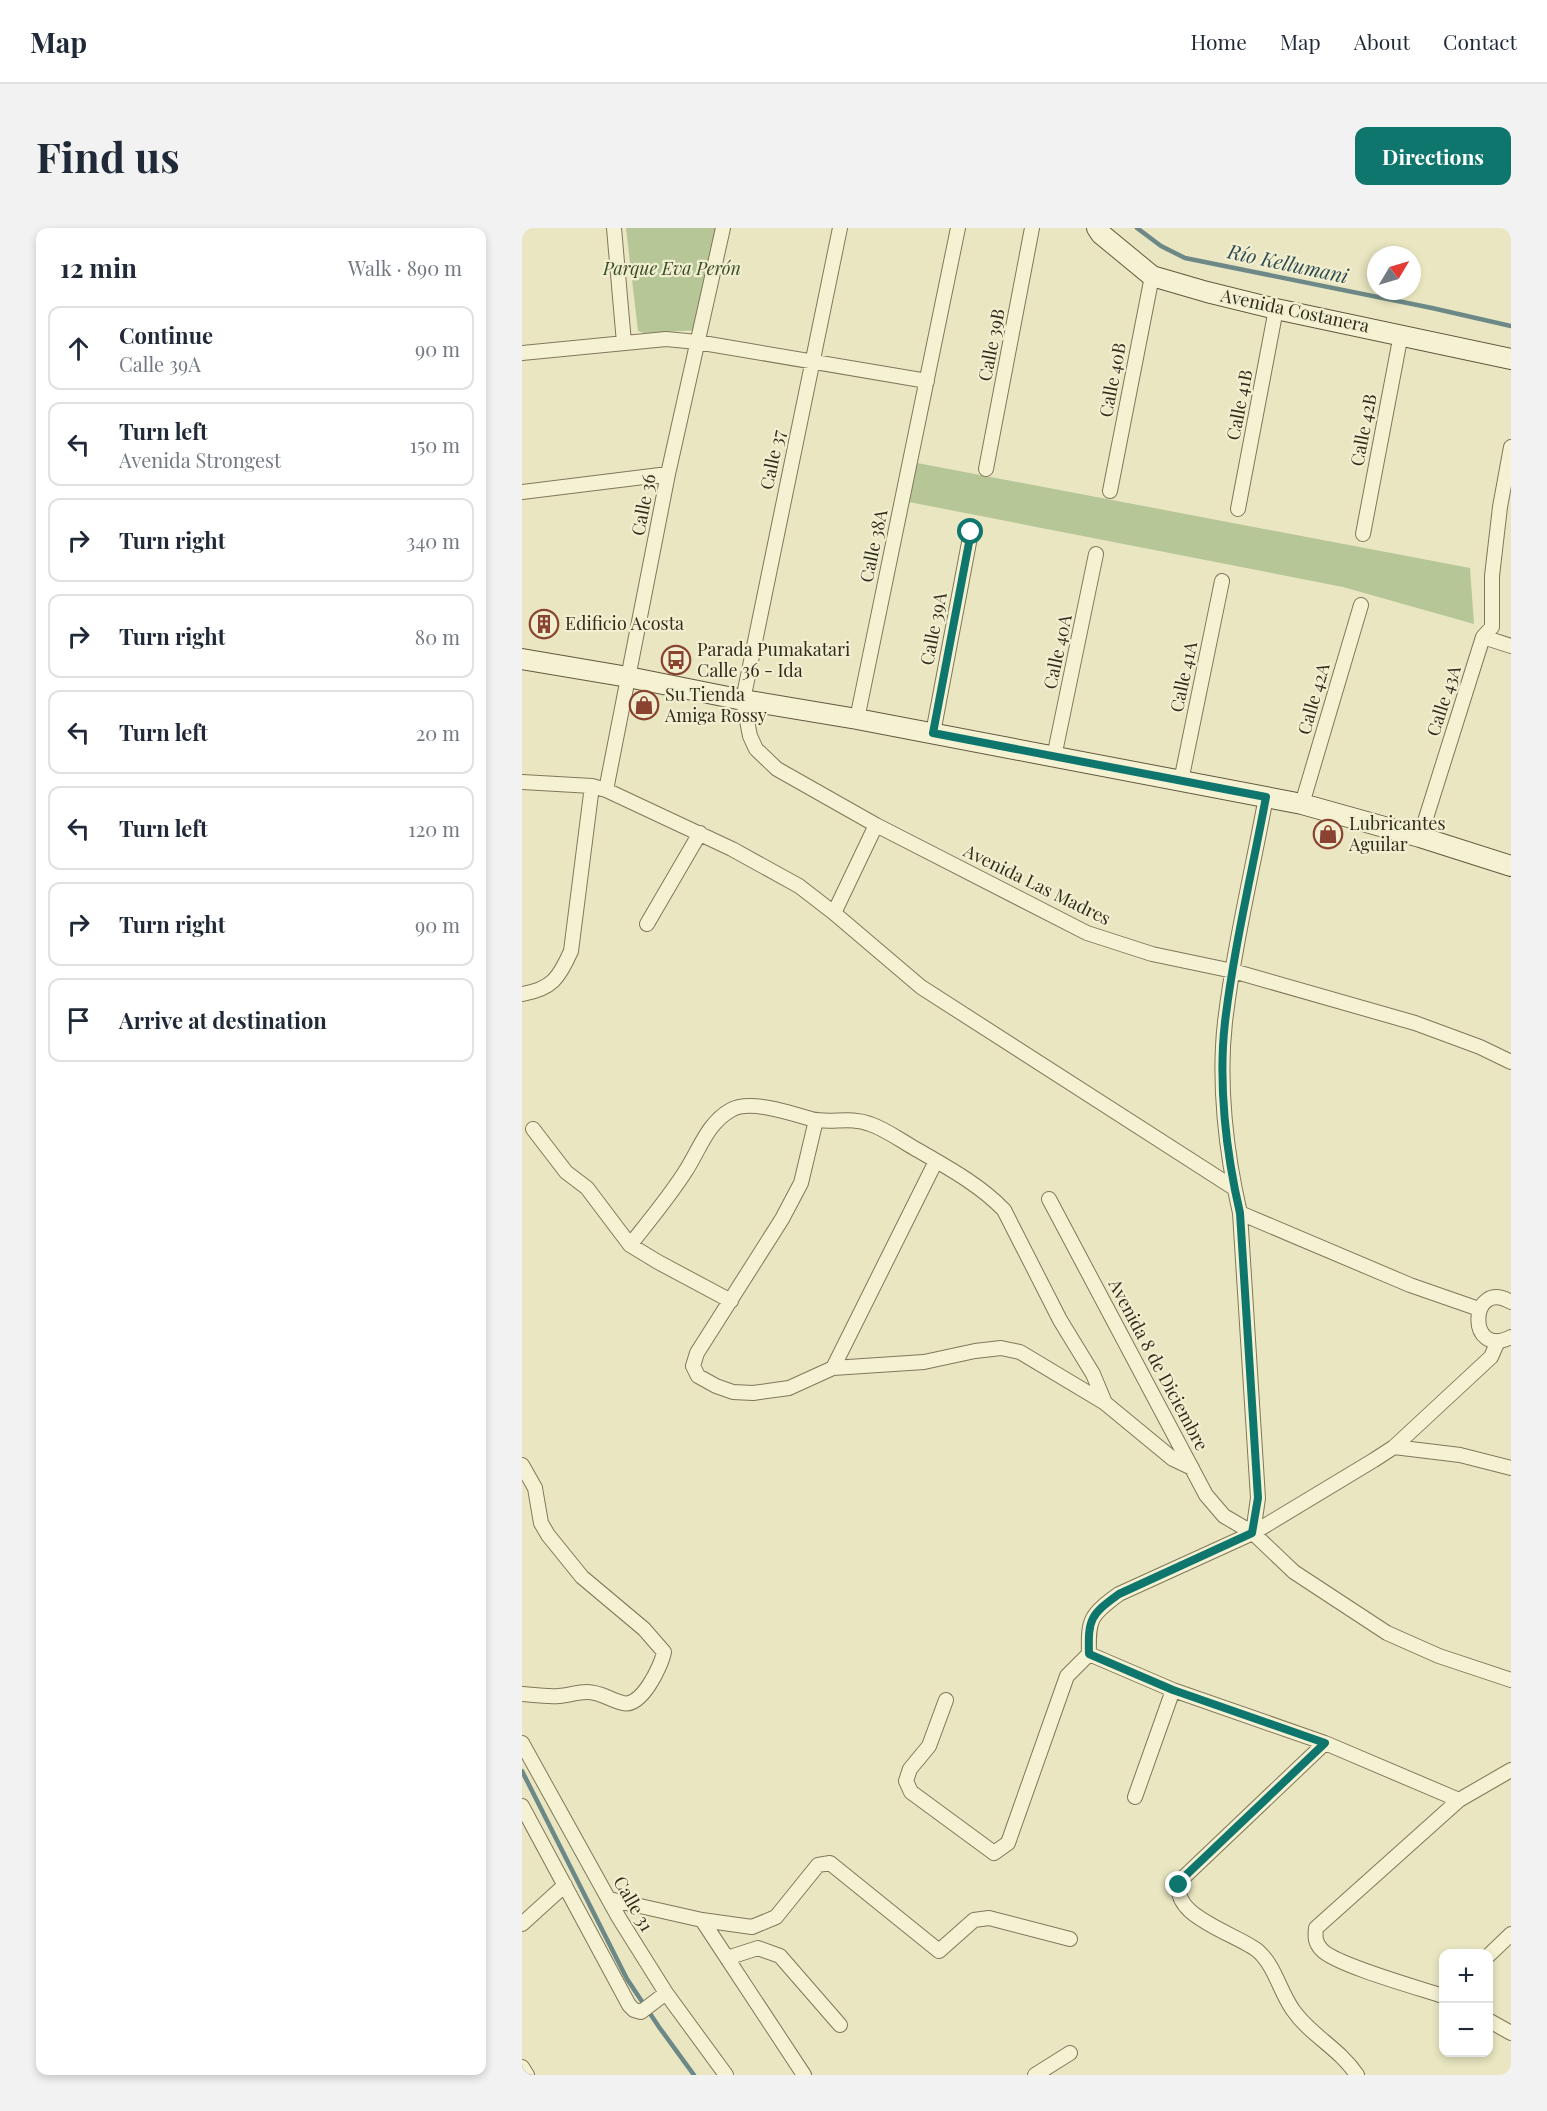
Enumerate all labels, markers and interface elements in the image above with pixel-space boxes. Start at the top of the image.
text: Map [30,23,87,60]
text: Home [1191,27,1247,55]
text: Map [1280,27,1321,55]
text: About [1354,27,1410,55]
text: Contact [1443,27,1517,55]
button: Directions [1355,127,1511,185]
text: Find us [36,128,180,184]
water label: Río Kellumani [1225,236,1352,289]
north arrow [1367,246,1421,300]
text: 12 min [60,250,137,285]
text: Walk · 890 m [348,254,462,281]
park label: Parque Eva Perón [602,256,741,280]
street label: Avenida Costanera [1218,282,1372,337]
street label: Calle 39B [972,306,1010,383]
text: Continue [119,320,213,350]
icon: ahead [62,332,95,365]
text: 90 m [415,335,460,362]
street label: Calle 40B [1093,340,1131,419]
text: Calle 39A [119,350,201,377]
street label: Calle 41B [1220,367,1258,442]
street label: Calle 42B [1344,391,1382,468]
text: Turn left [119,416,208,446]
street label: Calle 37 [754,427,790,492]
icon: left [62,428,95,461]
text: 150 m [410,431,460,458]
text: Avenida Strongest [119,446,281,473]
street label: Calle 36 [625,472,661,538]
street label: Calle 38A [854,507,893,584]
route start [957,518,983,544]
icon: right [62,524,95,557]
text: Turn right [119,525,225,555]
text: 340 m [406,527,460,554]
street label: Calle 39A [914,590,952,667]
building icon: Edificio Acosta [528,608,560,640]
place label: Edificio Acosta [565,611,684,635]
street label: Calle 40A [1037,612,1077,691]
icon: right [62,620,95,653]
text: Turn right [119,621,225,651]
text: 80 m [415,623,460,650]
place label: Parada Pumakatari Calle 36 - Ida [697,637,850,682]
street label: Calle 41A [1164,639,1202,714]
bus stop icon: Parada Pumakatari Calle 36 - Ida [660,644,692,676]
street label: Calle 42A [1291,659,1335,737]
street label: Calle 43A [1420,662,1466,739]
place label: Su Tienda Amiga Rossy [664,682,767,727]
shop icon: Su Tienda Amiga Rossy [628,689,660,721]
icon: left [62,716,95,749]
text: Turn left [119,717,208,747]
text: 20 m [416,719,460,746]
place label: Lubricantes Aguilar [1348,811,1445,856]
icon: left [62,812,95,845]
text: Turn left [119,813,208,843]
text: 120 m [408,815,460,842]
shop icon: Lubricantes Aguilar [1312,818,1344,850]
street label: Avenida Las Madres [959,838,1115,930]
icon: right [62,908,95,941]
text: Turn right [119,909,225,939]
text: 90 m [415,911,460,938]
icon: arrive [62,1004,95,1037]
text: Arrive at destination [119,1005,327,1035]
street label: Avenida 8 de Diciembre [1103,1274,1214,1454]
route end [1165,1871,1191,1897]
street label: Calle 31 [609,1872,659,1936]
map controls [1439,1949,1493,2057]
button: + [1439,1949,1493,2003]
button: − [1439,2003,1493,2057]

